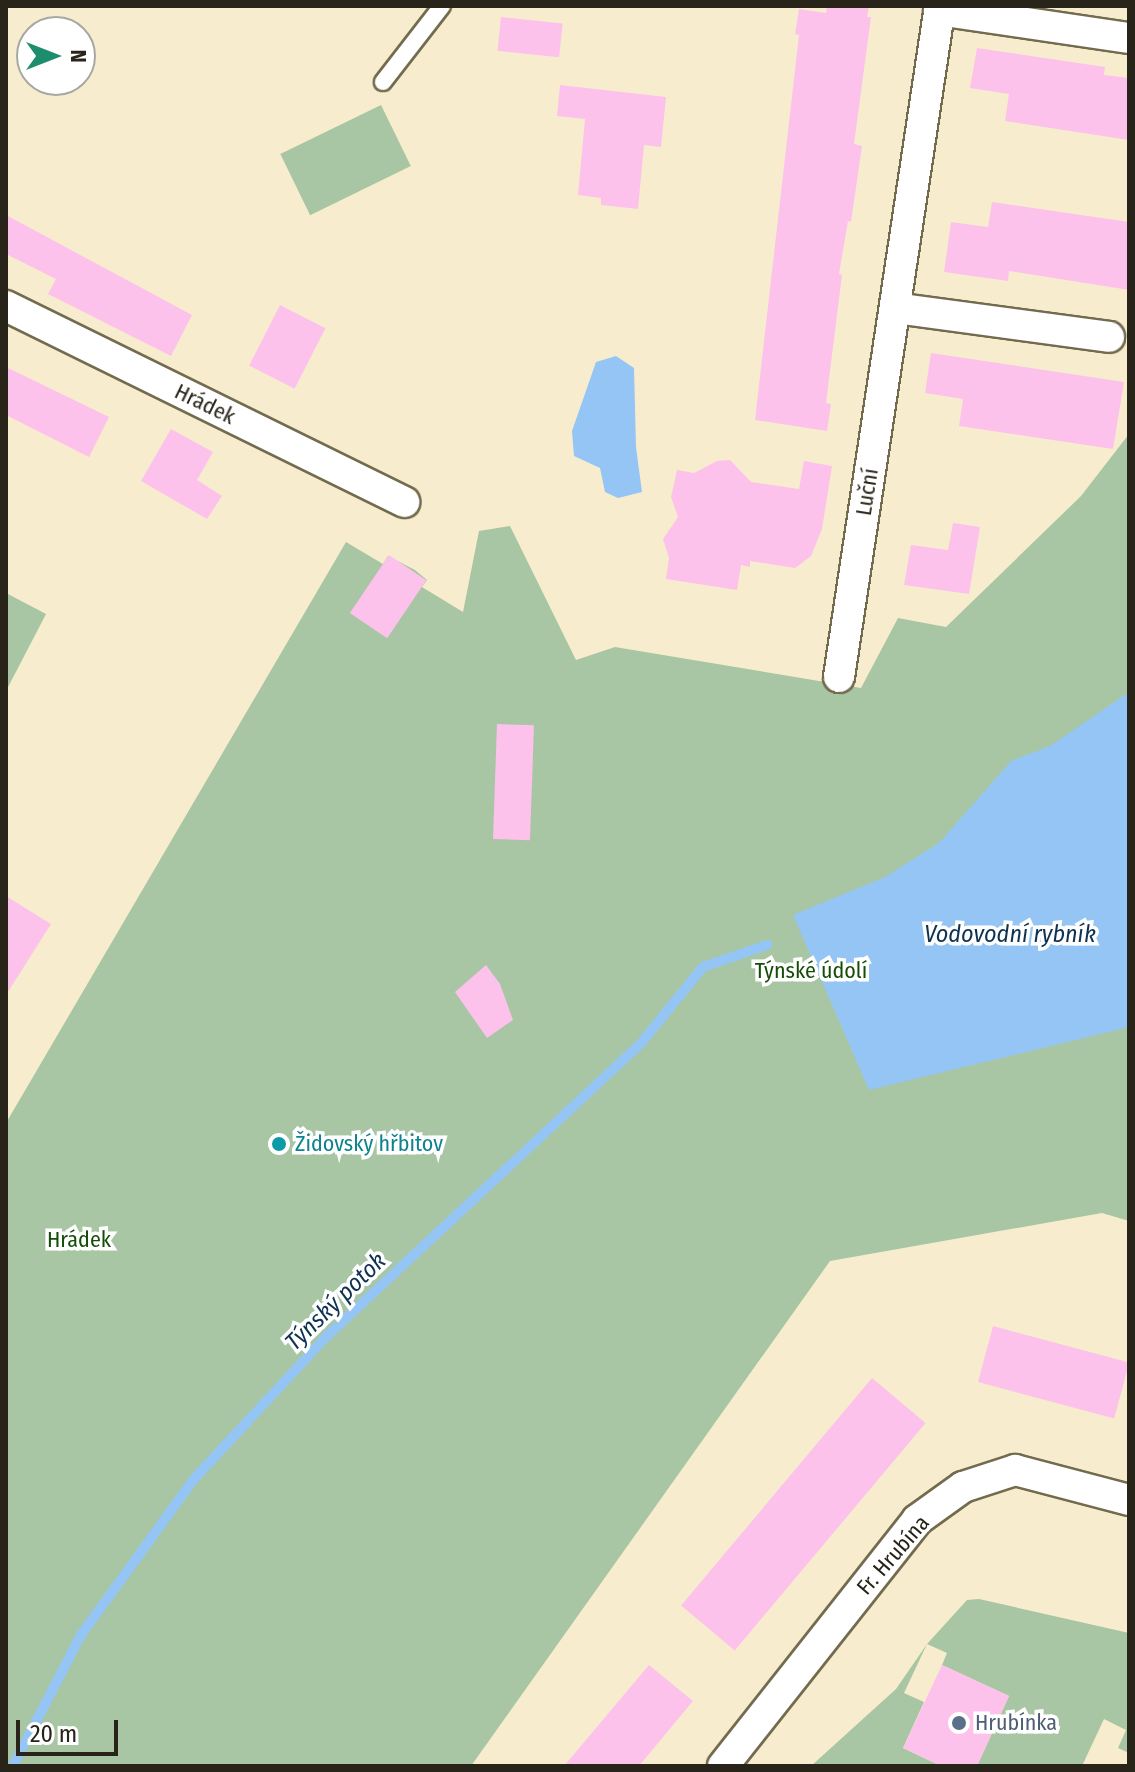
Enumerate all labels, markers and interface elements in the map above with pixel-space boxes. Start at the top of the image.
north arrow [16,16,96,96]
text: N [65,49,92,63]
street label: Hrádek [170,378,240,430]
street label: Luční [850,466,884,518]
water label: Vodovodní rybník [924,921,1096,949]
park label: Týnské údolí [755,958,867,984]
place label: Židovský hřbitov [295,1131,443,1157]
marker: Židovský hřbitov [270,1135,288,1153]
park label: Hrádek [47,1227,111,1253]
water label: Týnský potok [280,1247,392,1357]
street label: Fr. Hrubína [851,1510,935,1600]
scale bar [20,1704,122,1754]
place label: Hrubínka [975,1710,1057,1736]
marker: Hrubínka [950,1714,968,1732]
text: 20 m [30,1720,77,1748]

